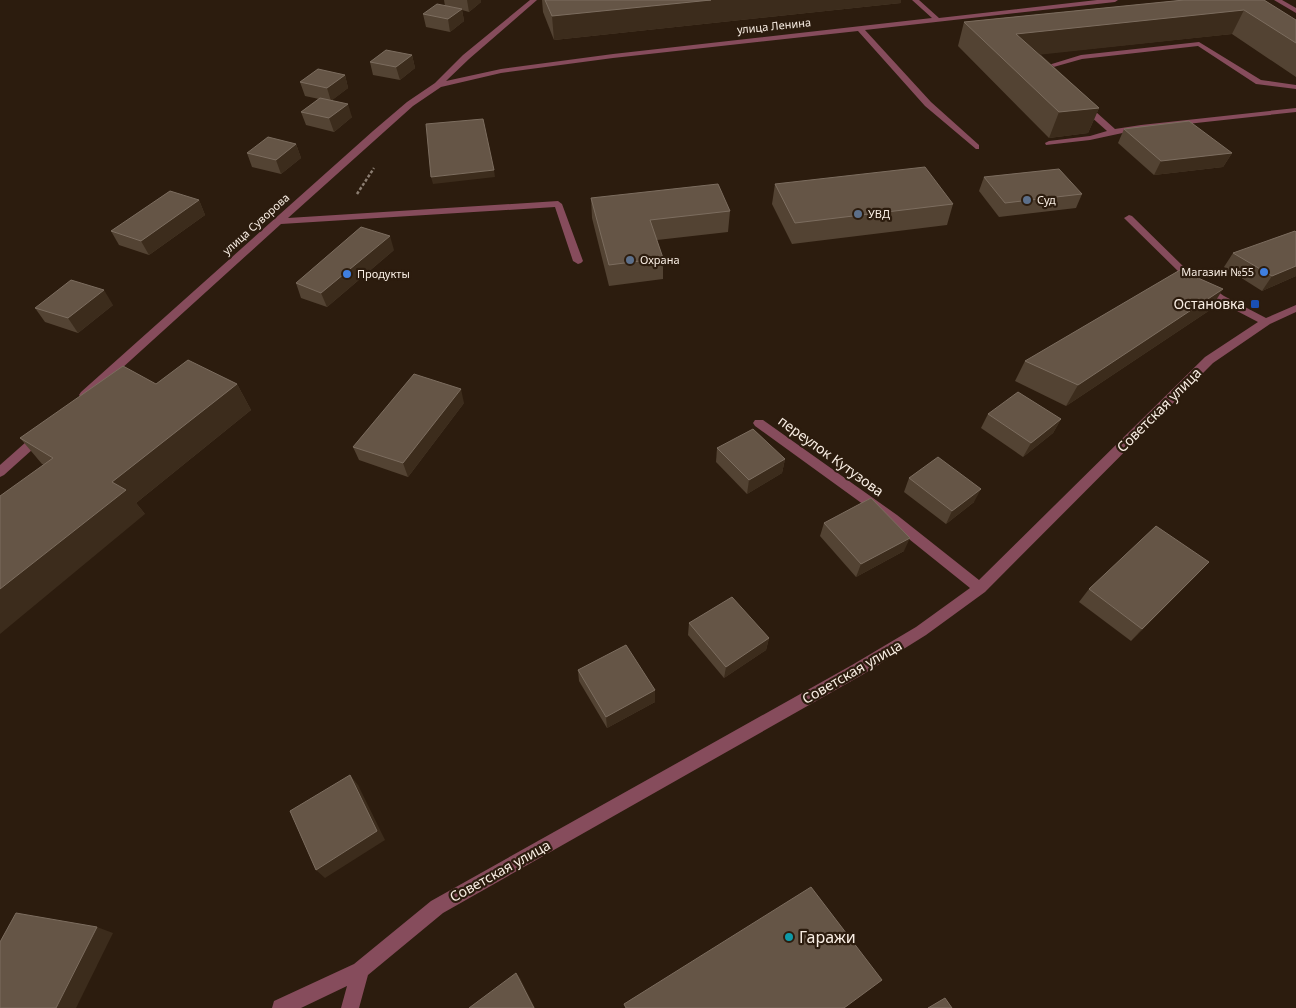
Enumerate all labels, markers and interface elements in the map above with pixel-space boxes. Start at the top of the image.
street label: улица Ленина [736,14,812,37]
street label: улица Суворова [219,190,292,258]
place label: Суд [1037,192,1056,207]
marker: Суд [1021,194,1033,206]
place label: УВД [868,206,890,221]
marker: УВД [852,208,864,220]
place label: Охрана [640,252,680,267]
marker: Охрана [624,254,636,266]
place label: Магазин №55 [1181,264,1254,279]
place label: Продукты [357,266,410,281]
marker: Магазин №55 [1258,266,1270,278]
marker: Продукты [341,268,353,280]
place label: Остановка [1173,294,1245,313]
marker: Остановка [1249,298,1261,310]
street label: Советская улица [1112,363,1205,456]
street label: переулок Кутузова [775,411,888,500]
street label: Советская улица [798,635,905,708]
street label: Советская улица [446,835,554,906]
place label: Гаражи [799,926,856,948]
marker: Гаражи [783,931,795,943]

